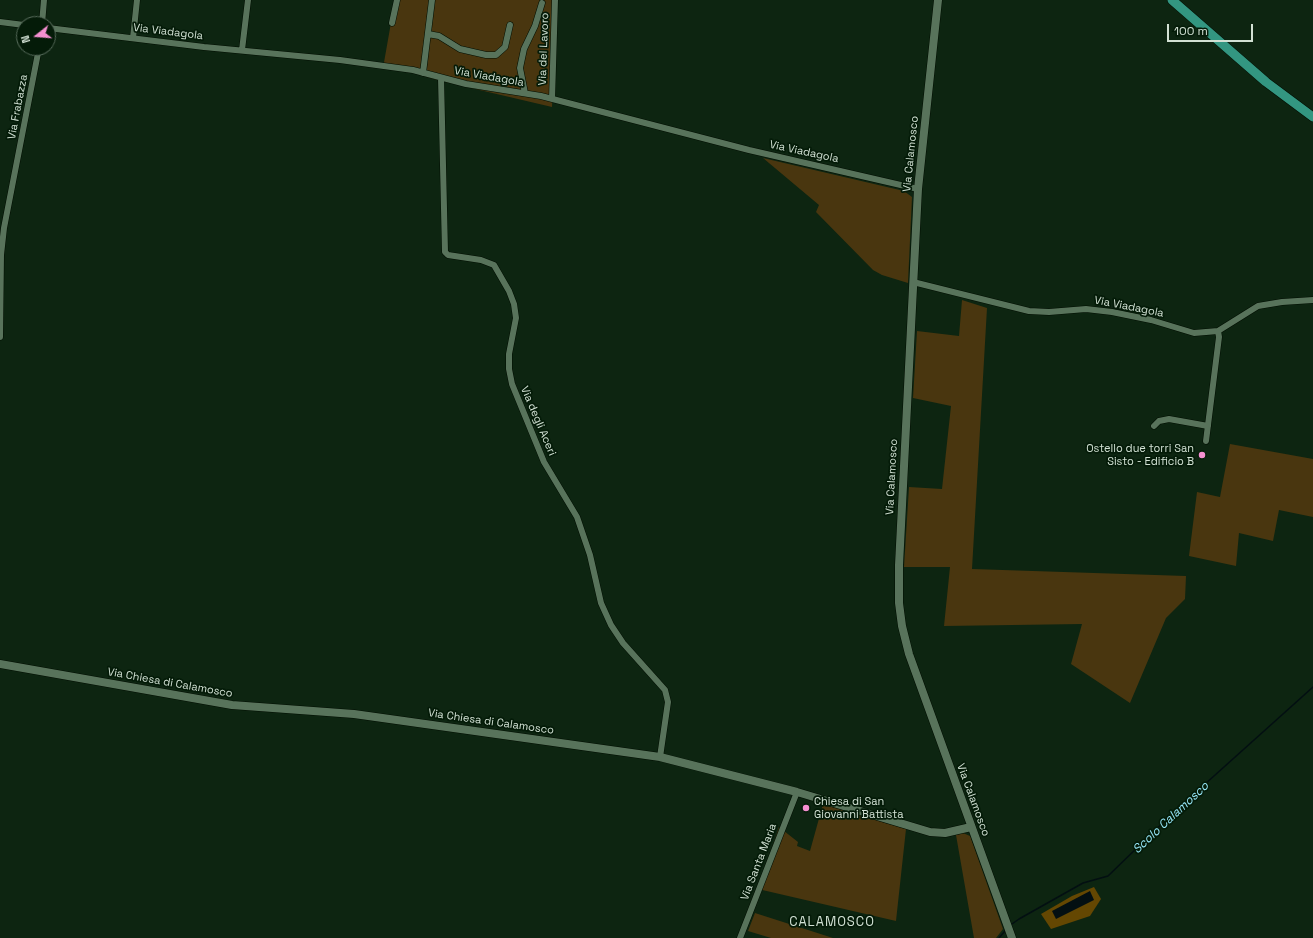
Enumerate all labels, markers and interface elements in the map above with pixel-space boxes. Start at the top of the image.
street label: Via del Lavoro [536,12,552,86]
north arrow [16,16,56,56]
scale bar [1169,16,1255,42]
street label: Via Viadagola [132,21,204,43]
text: 100 m [1174,23,1208,39]
text: N [18,34,33,45]
street label: Via Viadagola [453,64,525,90]
street label: Via Frabazza [5,73,31,141]
street label: Via Calamosco [900,115,922,193]
street label: Via Viadagola [768,138,840,166]
street label: Via Viadagola [1093,294,1165,320]
street label: Via degli Aceri [517,384,559,458]
street label: Via Calamosco [883,438,901,516]
place label: Ostello due torri San Sisto - Edificio B [1086,442,1194,468]
marker: Ostello due torri San Sisto - Edificio B [1197,450,1207,460]
street label: Via Chiesa di Calamosco [106,665,234,701]
street label: Via Chiesa di Calamosco [427,707,555,737]
street label: Via Calamosco [954,762,992,838]
water label: Scolo Calamosco [1130,779,1212,857]
place label: Chiesa di San Giovanni Battista [814,795,904,821]
marker: Chiesa di San Giovanni Battista [801,803,811,813]
street label: Via Santa Maria [738,822,780,902]
district label: CALAMOSCO [789,914,875,930]

